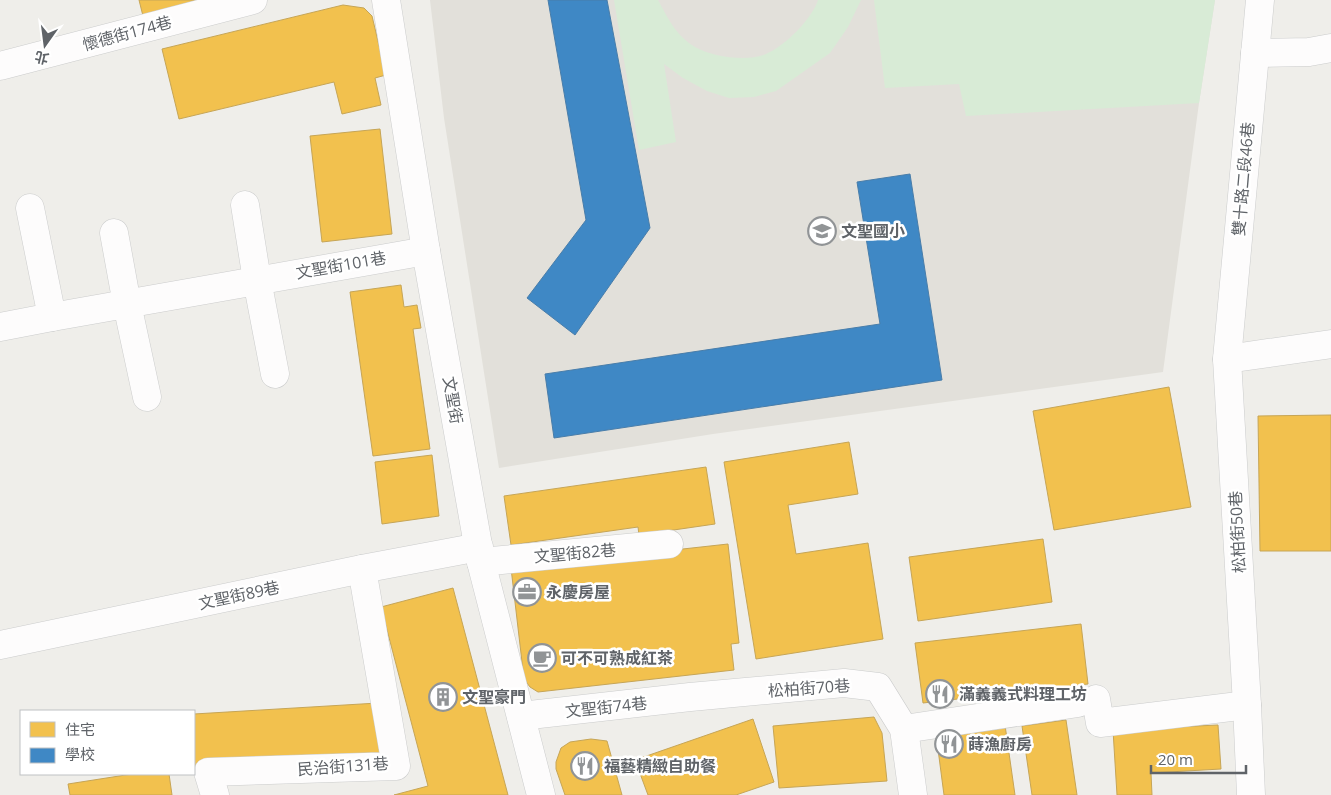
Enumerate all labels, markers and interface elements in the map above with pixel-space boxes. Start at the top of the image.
street label: 懷德街174巷 [80,11,174,55]
north arrow [20,20,70,70]
text: 北 [33,47,51,69]
street label: 雙十路二段46巷 [1227,121,1259,237]
school or university icon: 文聖國小 [807,216,837,246]
place label: 文聖國小 [841,220,905,242]
street label: 文聖街101巷 [294,246,388,284]
street label: 文聖街 [438,374,468,426]
street label: 松柏街50巷 [1224,490,1250,574]
street label: 文聖街82巷 [533,538,617,568]
street label: 文聖街89巷 [196,576,282,614]
office icon: 永慶房屋 [512,577,542,607]
place label: 永慶房屋 [546,581,610,603]
cafe icon: 可不可熟成紅茶 [527,643,557,673]
place label: 可不可熟成紅茶 [561,647,673,669]
street label: 松柏街70巷 [767,674,851,702]
restaurant icon: 滿義義式料理工坊 [925,679,955,709]
building icon: 文聖豪門 [428,682,458,712]
place label: 滿義義式料理工坊 [959,683,1087,705]
place label: 文聖豪門 [462,686,526,708]
street label: 文聖街74巷 [564,692,648,722]
legend [20,710,195,775]
text: 住宅 [65,719,95,739]
restaurant icon: 蒔漁廚房 [934,729,964,759]
place label: 蒔漁廚房 [968,733,1032,755]
scale bar [1151,742,1246,774]
text: 學校 [65,744,95,764]
text: 20 m [1158,749,1193,769]
restaurant icon: 福藝精緻自助餐 [570,751,600,781]
street label: 民治街131巷 [297,752,389,780]
place label: 福藝精緻自助餐 [604,755,716,777]

